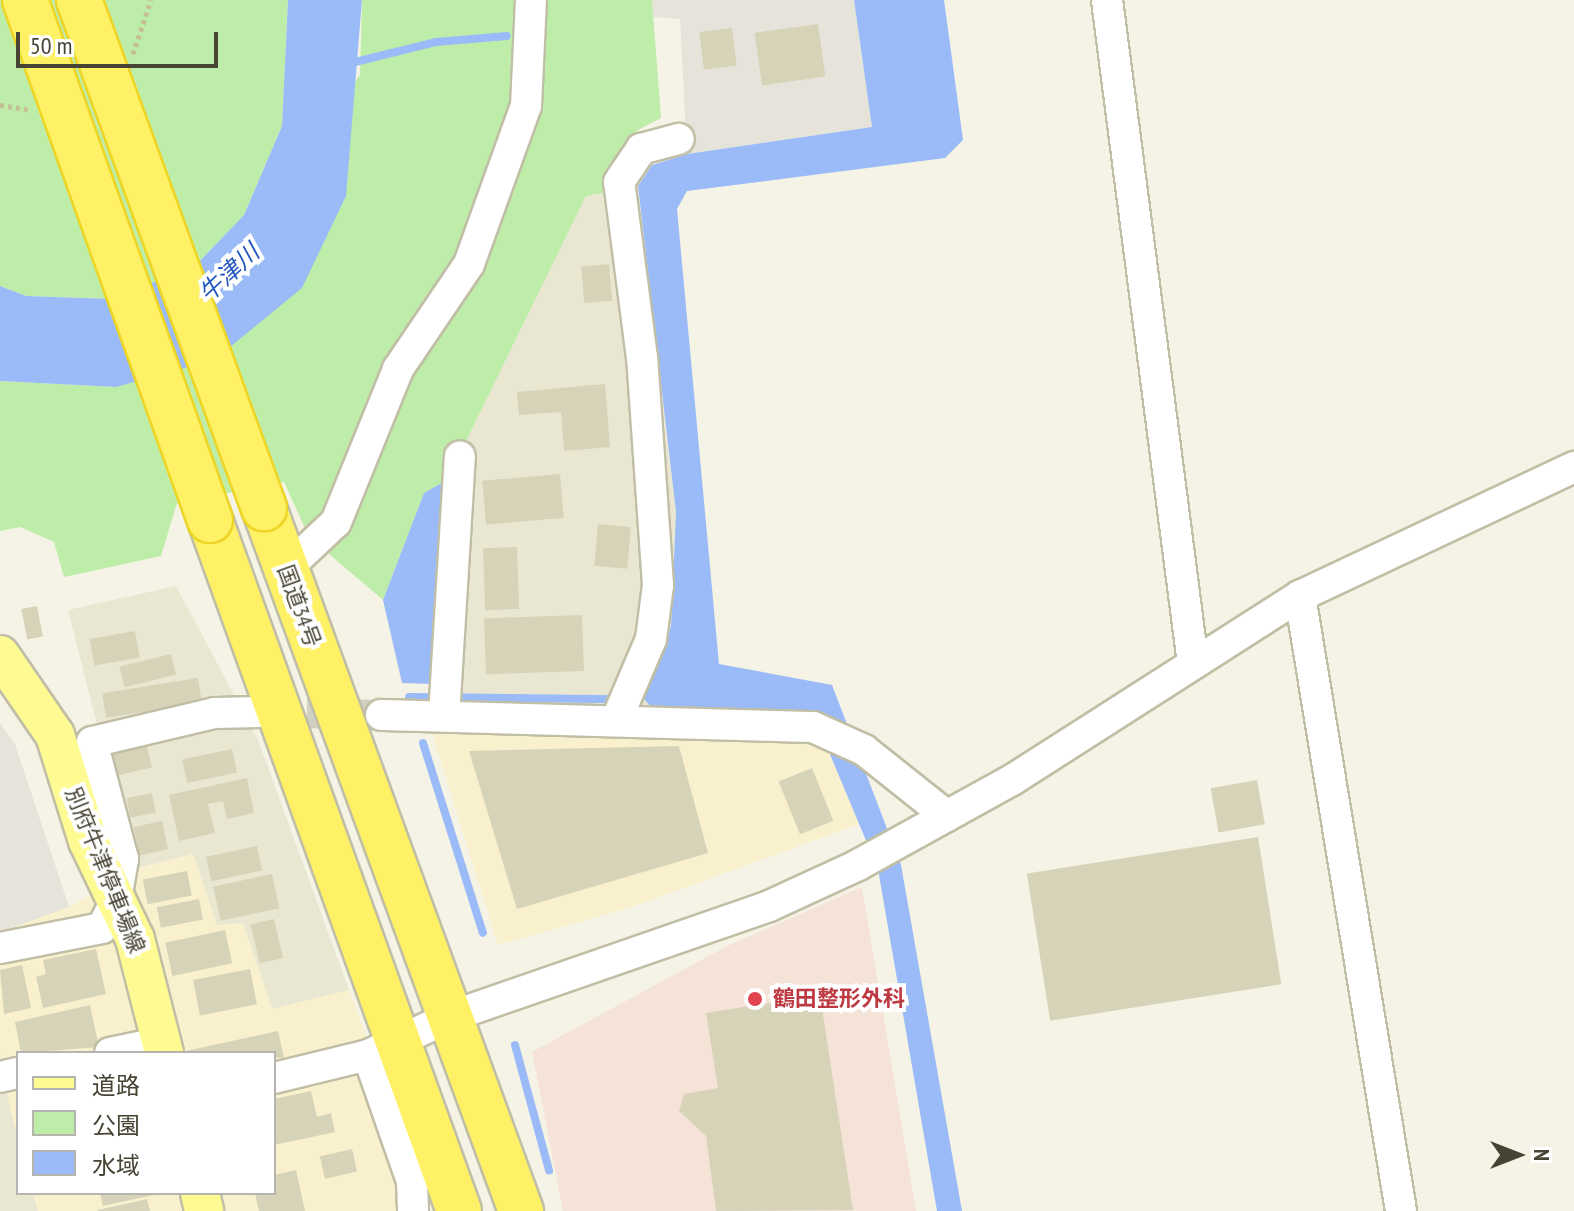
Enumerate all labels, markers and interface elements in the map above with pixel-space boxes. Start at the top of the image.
scale bar [20,16,222,66]
text: 50 m [30,30,72,61]
water label: 牛津川 [193,238,265,308]
street label: 国道34号 [272,561,326,651]
street label: 別府牛津停車場線 [60,783,150,957]
place label: 鶴田整形外科 [773,986,905,1012]
marker: 鶴田整形外科 [744,988,766,1010]
legend [16,1051,276,1195]
text: 道路 [92,1070,140,1101]
text: 公園 [92,1110,140,1141]
north arrow [1478,1115,1558,1195]
text: N [1528,1149,1556,1161]
text: 水域 [92,1150,140,1181]

